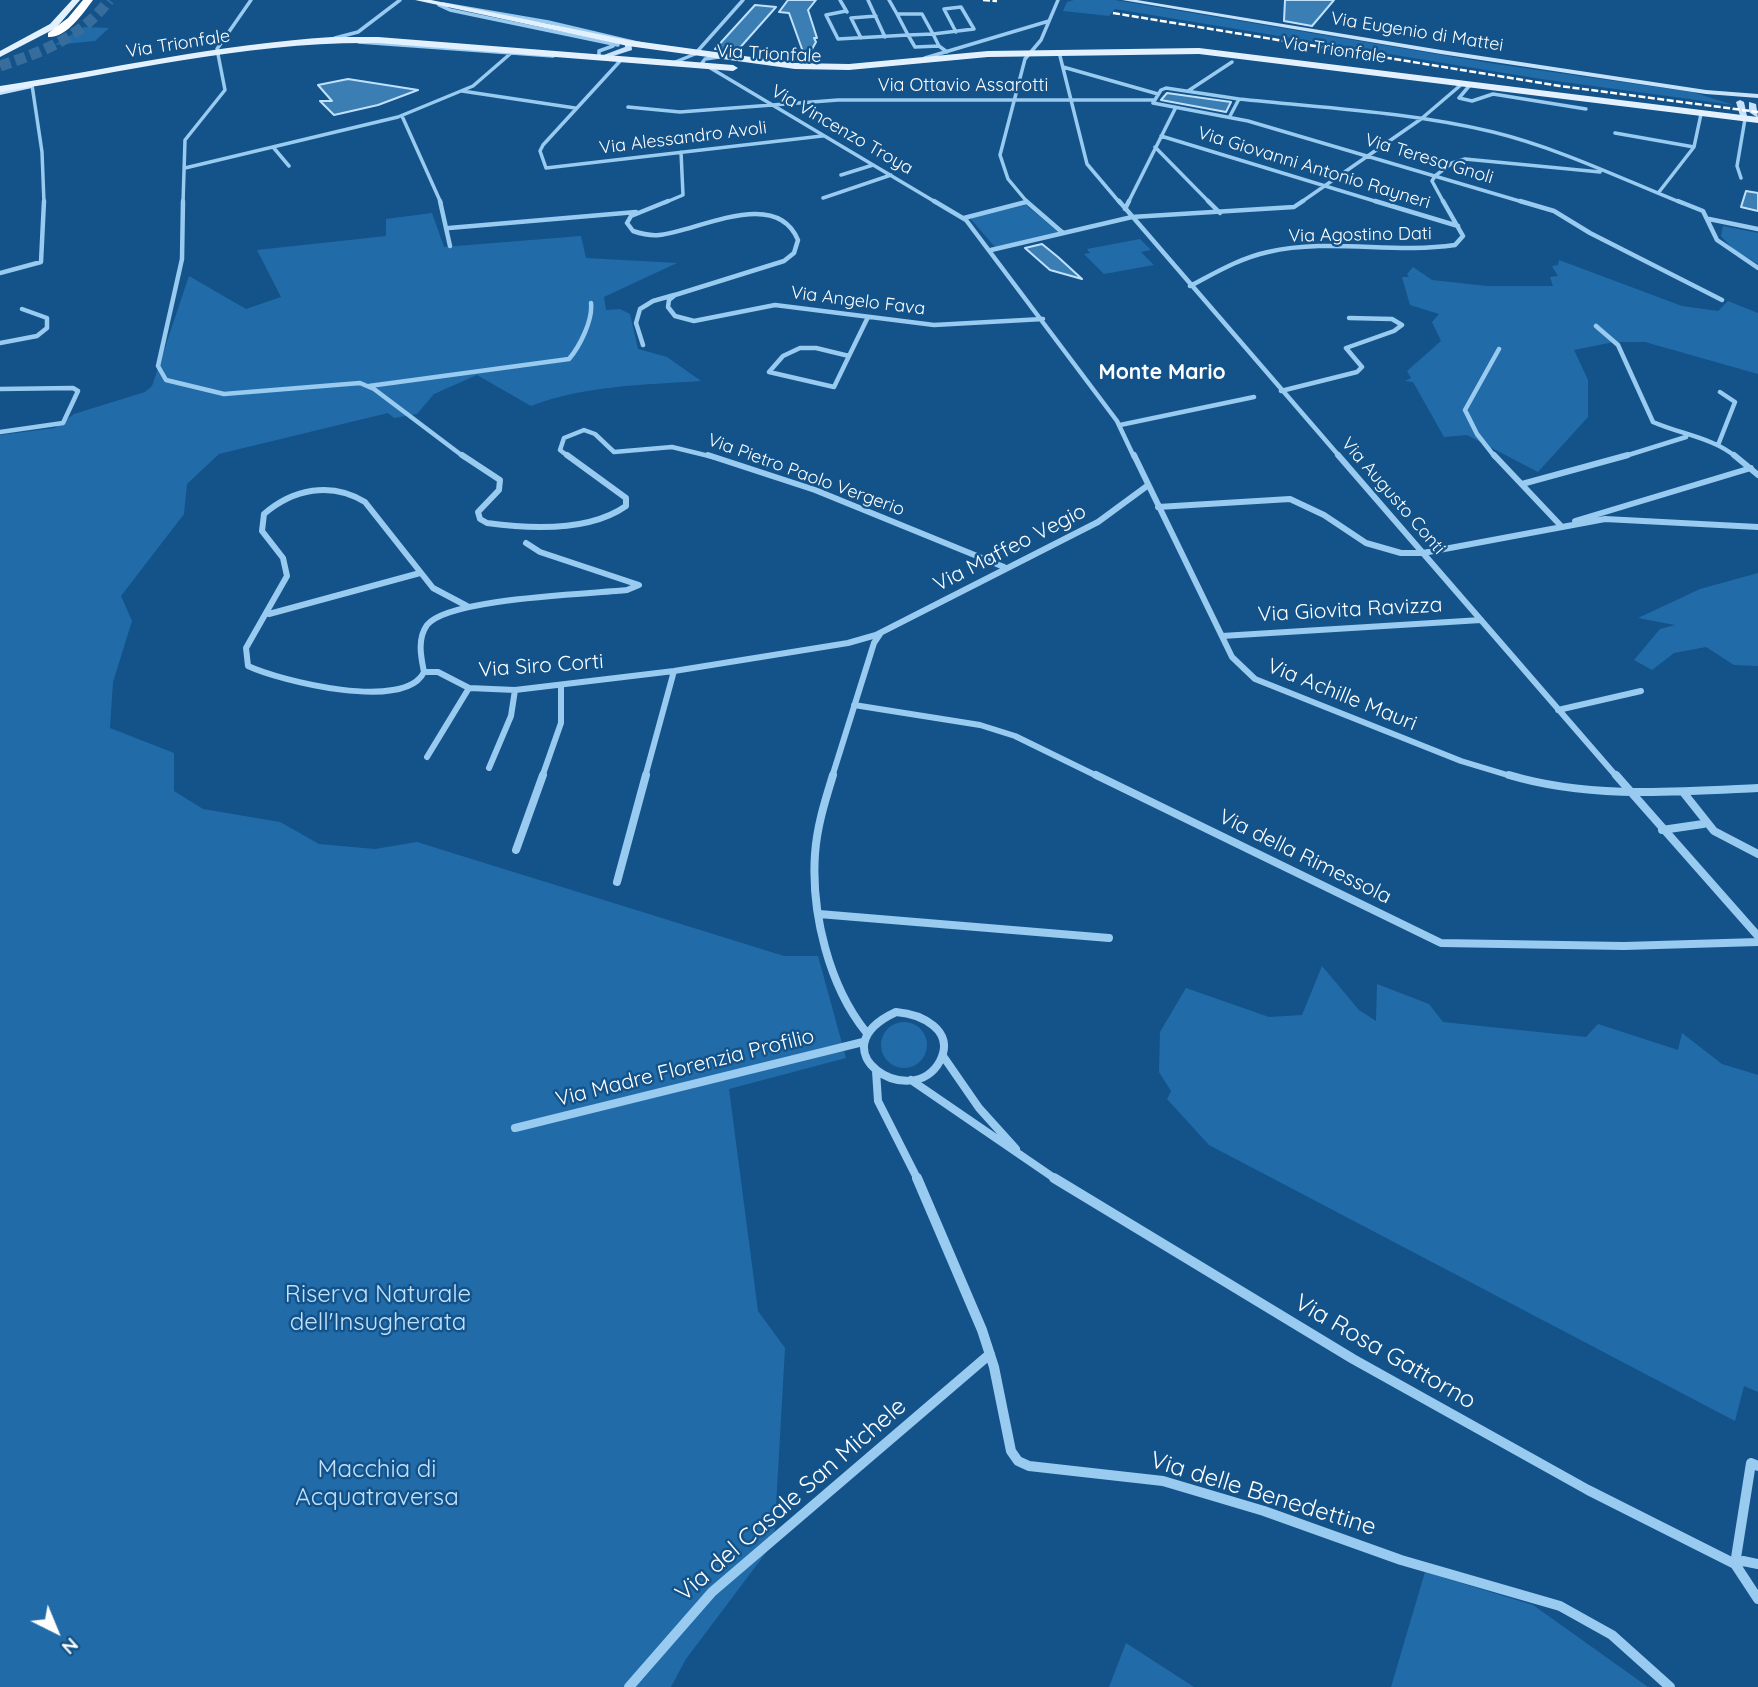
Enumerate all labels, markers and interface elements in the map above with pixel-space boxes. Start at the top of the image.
street label: Via Eugenio di Mattei [1329,8,1505,56]
street label: Via Trionfale [124,25,232,63]
street label: Via Trionfale [1281,32,1387,68]
street label: Via Trionfale [716,40,822,68]
street label: Via Ottavio Assarotti [878,75,1048,97]
street label: Via Vincenzo Troya [767,81,917,179]
street label: Via Alessandro Avoli [598,117,768,159]
street label: Via Giovanni Antonio Rayneri [1195,122,1433,214]
street label: Via Teresa Gnoli [1362,129,1496,189]
street label: Via Agostino Dati [1288,223,1432,247]
street label: Via Angelo Fava [789,282,927,320]
district label: Monte Mario [1098,360,1226,386]
street label: Via Pietro Paolo Vergerio [705,429,907,521]
street label: Via Augusto Conti [1336,433,1450,559]
street label: Via Maffeo Vegio [929,499,1091,597]
street label: Via Giovita Ravizza [1257,593,1443,627]
street label: Via Siro Corti [478,649,604,683]
street label: Via Achille Mauri [1263,653,1421,737]
street label: Via della Rimessola [1214,804,1396,910]
street label: Via Madre Florenzia Profilio [553,1024,817,1112]
park label: Riserva Naturale dell'Insugherata [285,1281,471,1337]
street label: Via Rosa Gattorno [1289,1288,1481,1416]
street label: Via del Casale San Michele [670,1392,912,1608]
street label: Via delle Benedettine [1147,1446,1379,1542]
park label: Macchia di Acquatraversa [295,1456,459,1512]
north arrow [21,1596,91,1666]
text: N [57,1633,84,1660]

